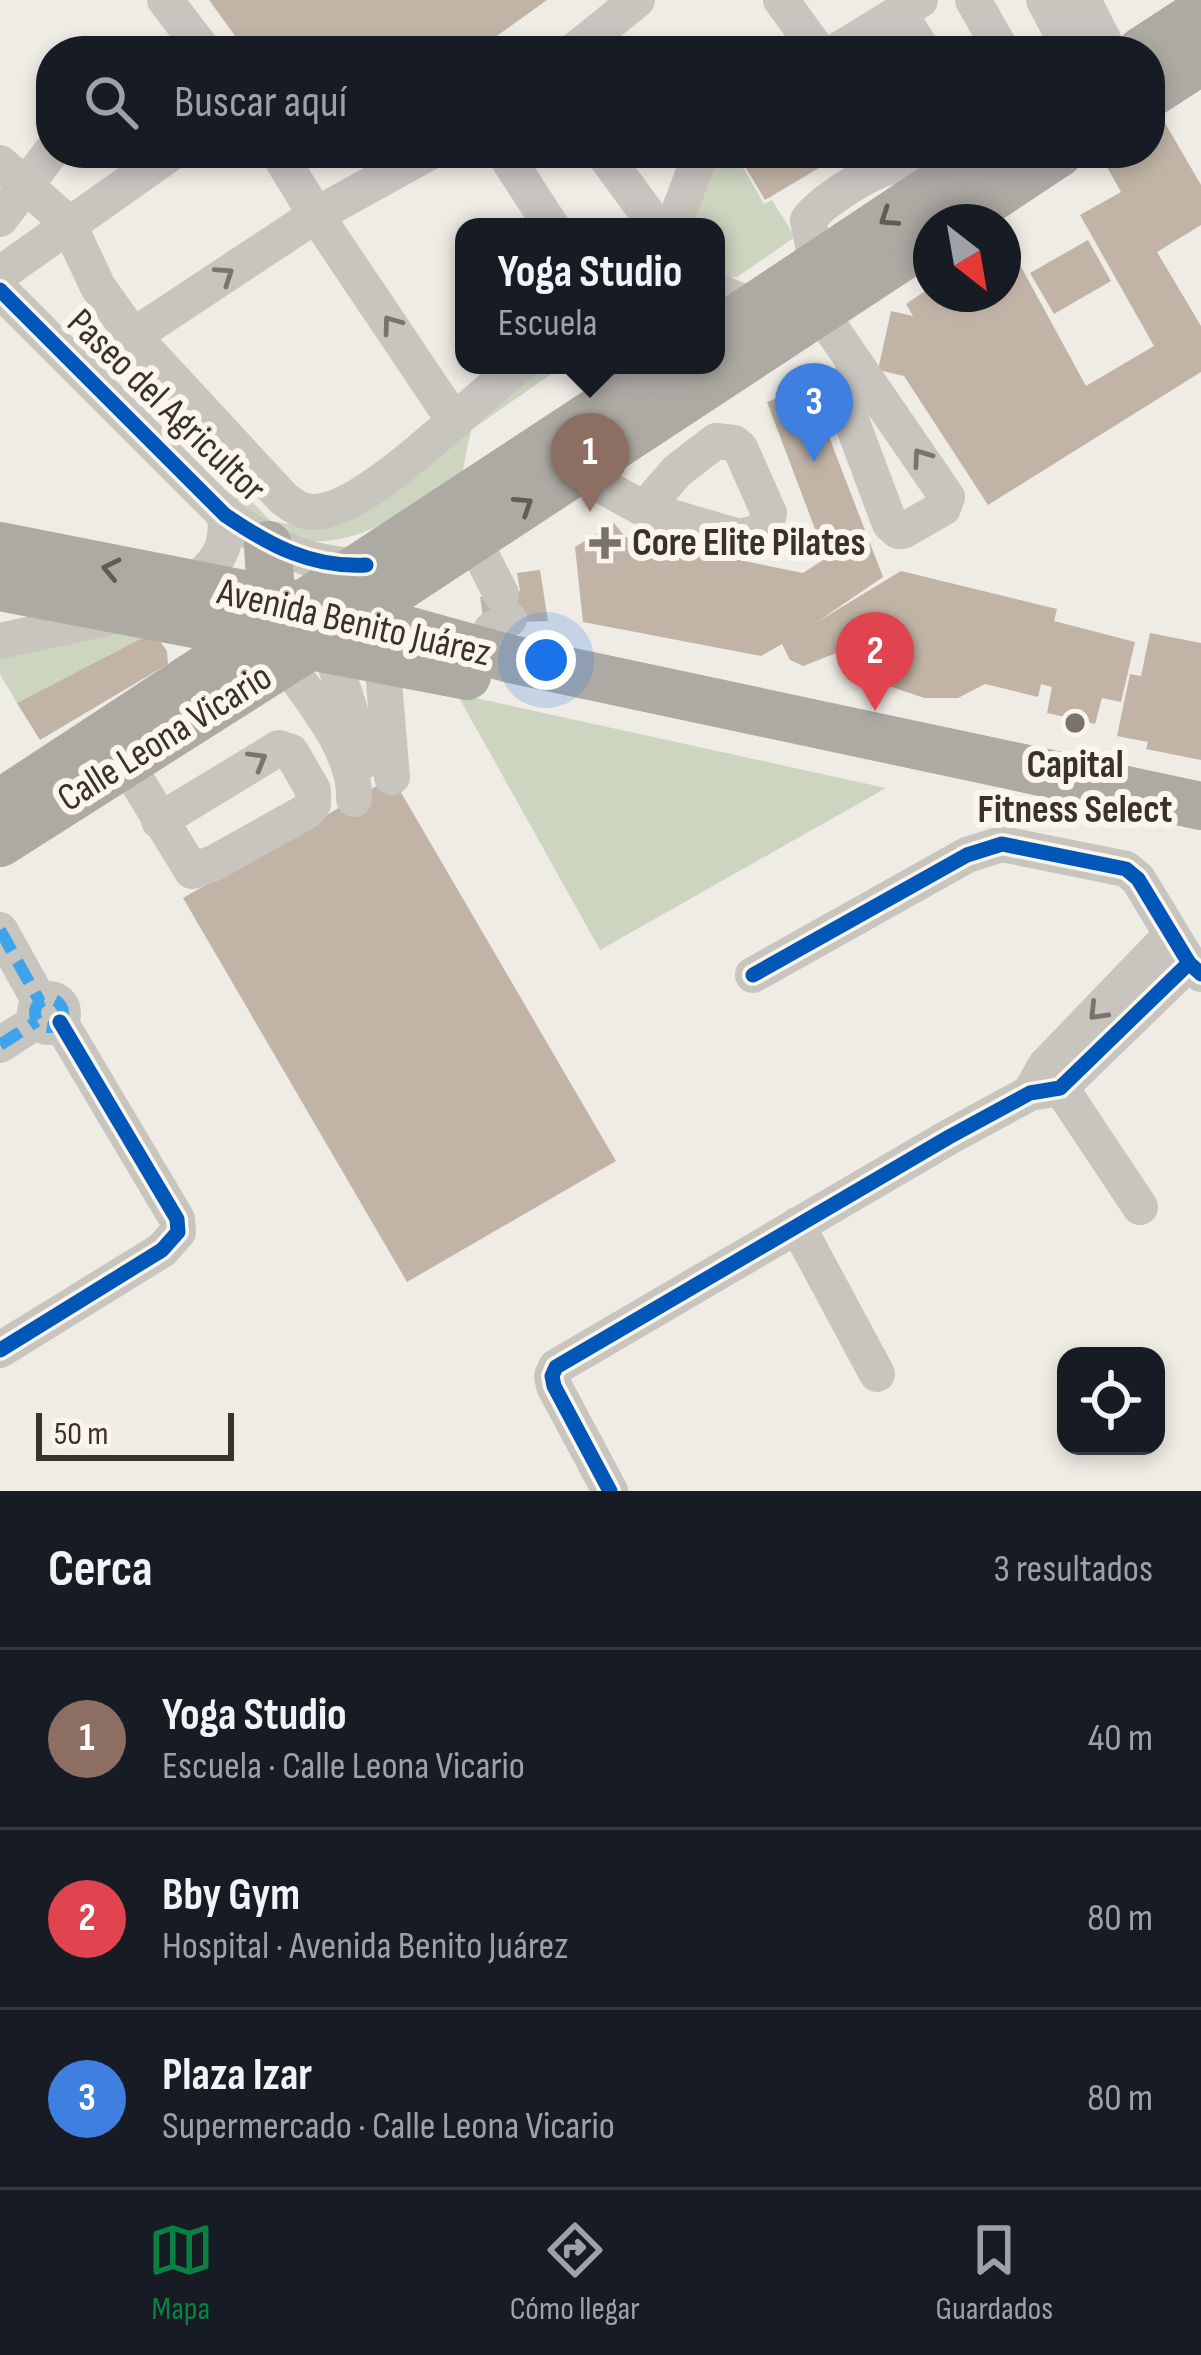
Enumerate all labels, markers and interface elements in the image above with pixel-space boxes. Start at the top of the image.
search box [36,36,1165,168]
icon: search [78,69,144,135]
text: Buscar aquí [174,75,347,130]
one-way arrow [879,203,901,225]
north arrow [913,204,1021,312]
popup [455,218,725,374]
text: Yoga Studio [498,245,682,300]
one-way arrow [211,268,233,290]
street label: Paseo del Agricultor [57,300,275,512]
text: Escuela [498,300,598,347]
one-way arrow [383,316,405,337]
pin: 3 [775,363,853,462]
pin: 1 [551,413,629,512]
one-way arrow [913,448,935,470]
one-way arrow [510,498,532,520]
place label: Core Elite Pilates [632,520,866,567]
marker: Core Elite Pilates [589,527,621,559]
one-way arrow [102,557,122,583]
street label: Avenida Benito Juárez [212,569,495,677]
pin: 2 [836,612,914,711]
your location [516,630,576,690]
street label: Calle Leona Vicario [50,654,280,822]
marker: Capital Fitness Select [1062,710,1088,736]
place label: Capital Fitness Select [978,742,1173,834]
one-way arrow [245,751,267,774]
one-way arrow [1090,998,1112,1020]
map controls [1057,1347,1165,1455]
button: locate [1057,1347,1165,1455]
scale bar [36,1407,234,1460]
text: 50 m [54,1414,108,1454]
text: Cerca [48,1539,153,1600]
text: 3 resultados [993,1546,1153,1593]
text: Yoga Studio [162,1688,347,1743]
text: 1 [79,1715,95,1762]
text: 40 m [1088,1715,1153,1762]
text: Escuela · Calle Leona Vicario [162,1743,525,1790]
text: Bby Gym [162,1868,300,1923]
text: 2 [78,1895,96,1942]
text: 80 m [1087,1895,1153,1942]
text: Hospital · Avenida Benito Juárez [162,1923,568,1970]
text: Plaza Izar [162,2048,312,2103]
text: 3 [78,2075,96,2122]
text: 80 m [1087,2075,1153,2122]
text: Supermercado · Calle Leona Vicario [162,2103,615,2150]
tab: Mapa [148,2217,214,2329]
tab: Cómo llegar [510,2217,640,2329]
tab: Guardados [935,2217,1053,2329]

